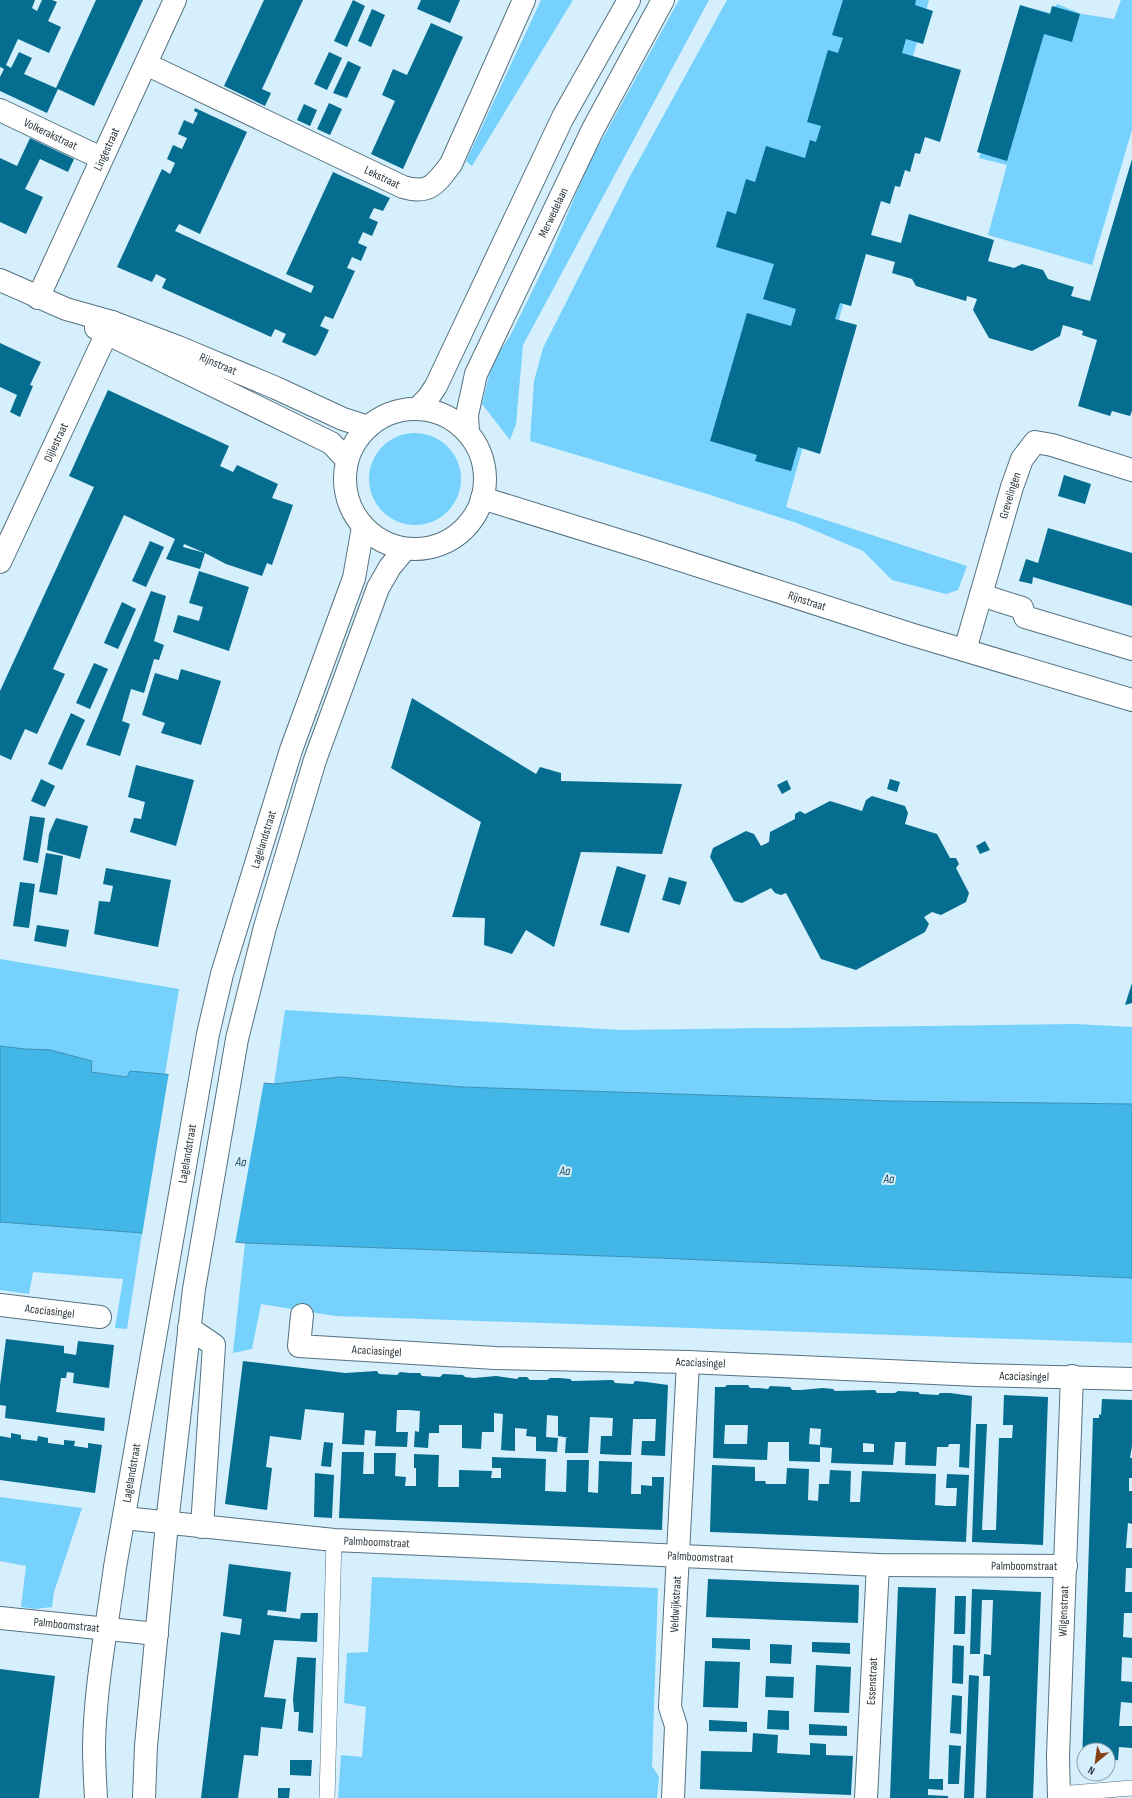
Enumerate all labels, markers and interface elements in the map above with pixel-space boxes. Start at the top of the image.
street label: Volkerakstraat [21,115,80,153]
street label: Lingestraat [90,125,123,173]
street label: Lekstraat [362,162,403,192]
street label: Merwedelaan [535,185,571,240]
street label: Rijnstraat [197,349,239,378]
street label: Dijlestraat [40,420,72,464]
street label: Grevelingen [996,470,1024,520]
street label: Rijnstraat [786,588,828,614]
street label: Lagelandstraat [248,808,280,870]
street label: Lagelandstraat [175,1123,200,1184]
water label: Aa [234,1153,248,1171]
water label: Aa [558,1163,571,1179]
water label: Aa [882,1171,895,1187]
street label: Acaciasingel [23,1300,75,1321]
street label: Acaciasingel [350,1342,402,1360]
street label: Acaciasingel [674,1354,726,1371]
street label: Acaciasingel [998,1368,1049,1384]
street label: Lagelandstraat [119,1442,144,1504]
street label: Palmboomstraat [343,1533,411,1551]
street label: Palmboomstraat [667,1548,734,1566]
street label: Palmboomstraat [991,1558,1058,1573]
street label: Veldwijkstraat [666,1575,684,1633]
street label: Wilgenstraat [1055,1585,1072,1637]
street label: Palmboomstraat [33,1614,101,1636]
street label: Essenstraat [863,1657,881,1705]
north arrow [1076,1742,1116,1782]
text: N [1086,1763,1097,1777]

